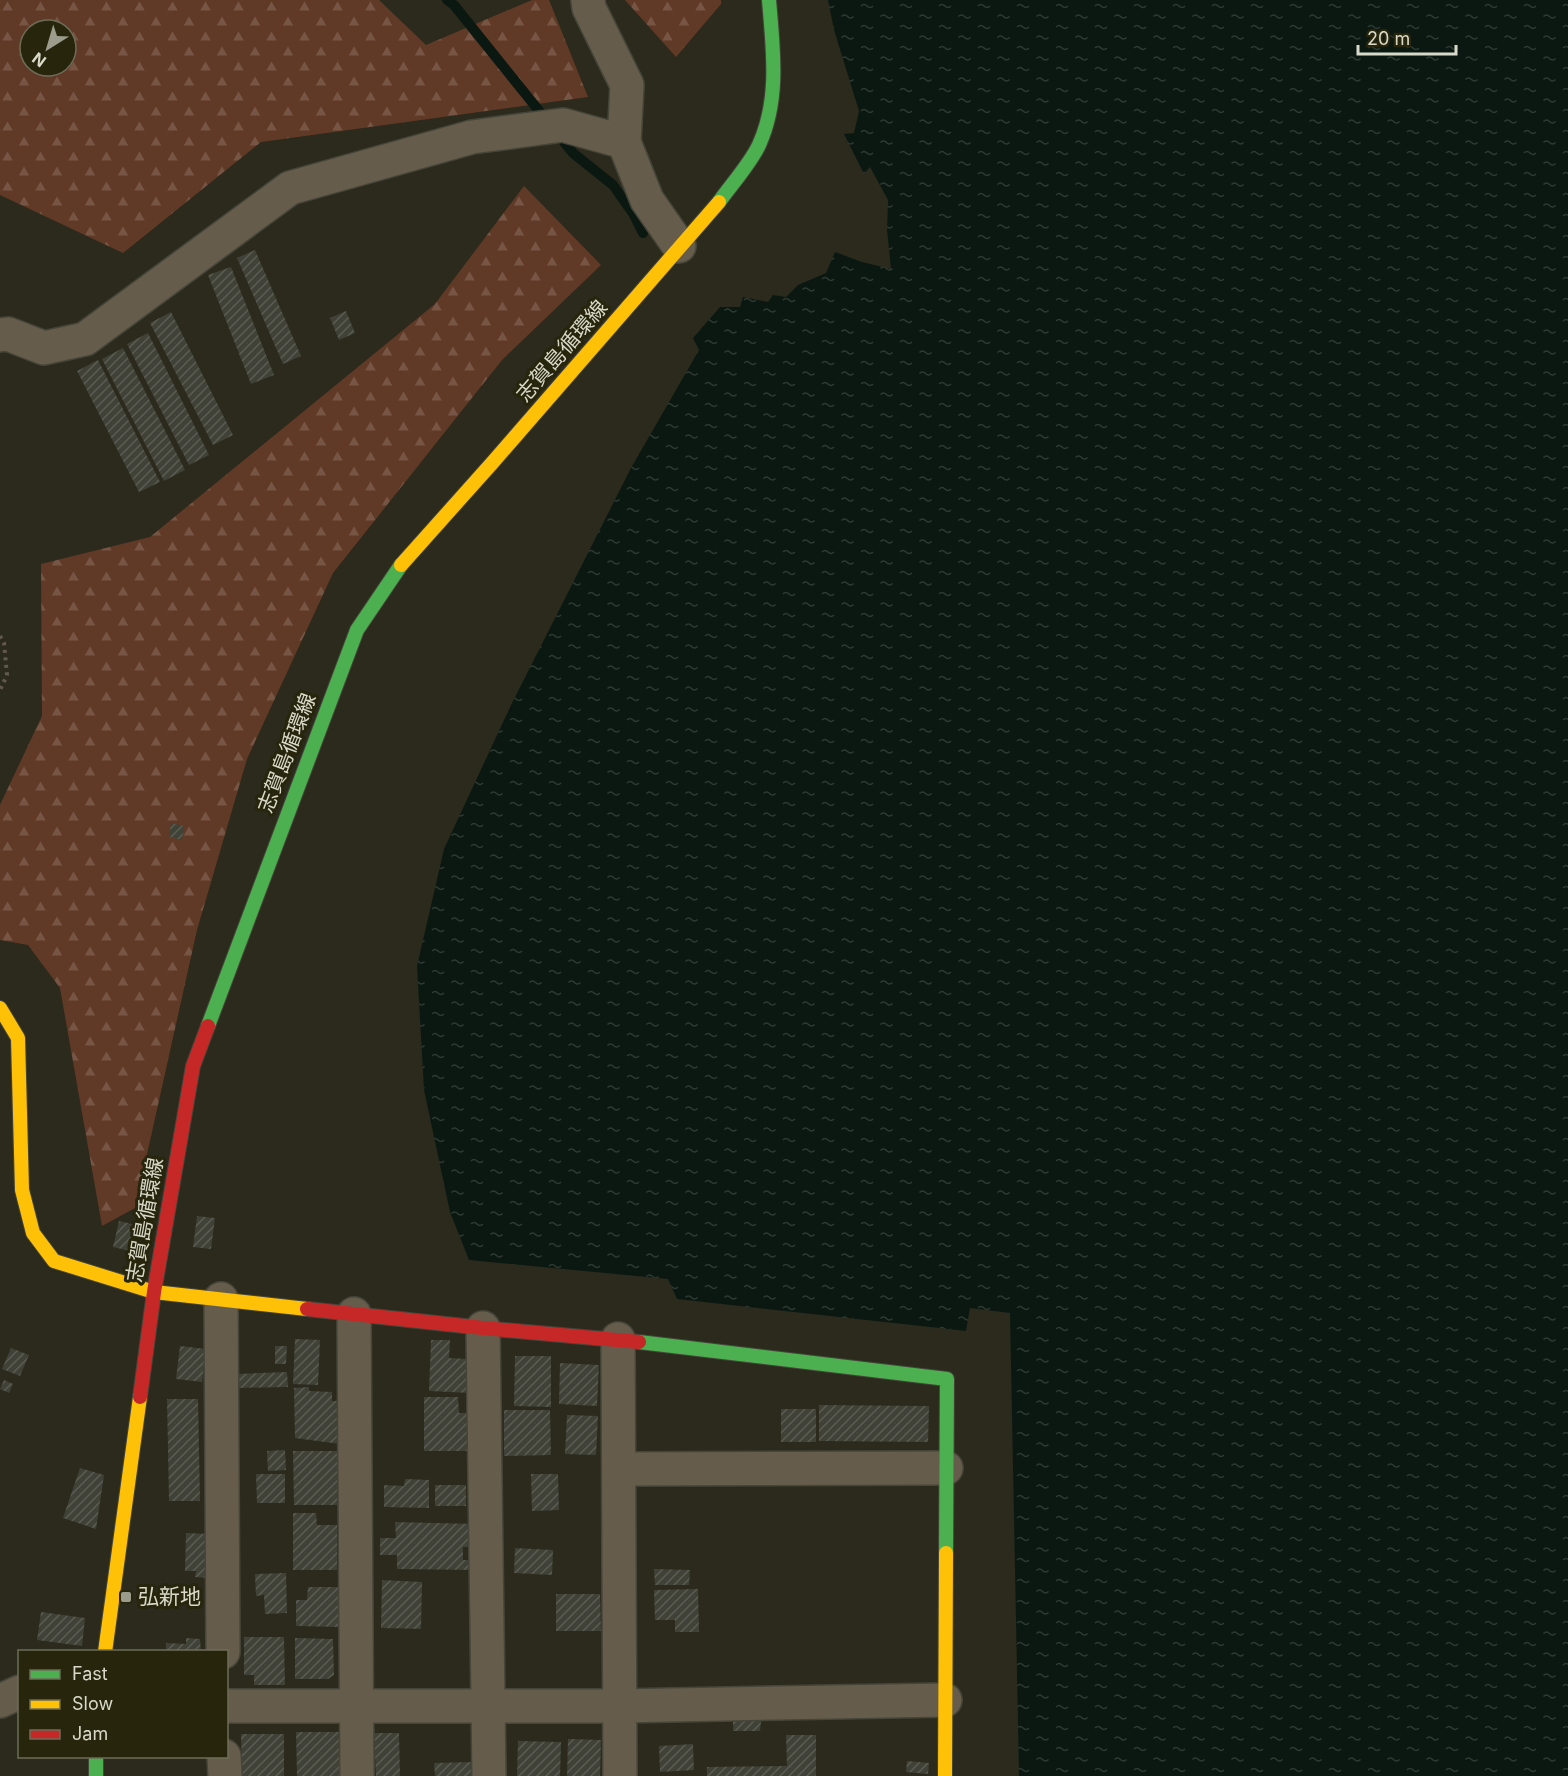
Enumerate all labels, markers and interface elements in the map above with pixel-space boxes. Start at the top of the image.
north arrow [18,18,78,78]
scale bar [1358,18,1456,56]
text: 20 m [1367,28,1410,49]
text: N [28,48,50,72]
street label: 志賀島循環線 [511,295,612,406]
street label: 志賀島循環線 [252,690,321,816]
street label: 志賀島循環線 [121,1156,168,1284]
place label: 弘新地 [138,1584,201,1609]
marker: 弘新地 [119,1590,133,1604]
legend [18,1650,228,1758]
text: Fast [72,1663,108,1684]
text: Slow [72,1693,113,1714]
text: Jam [72,1723,108,1744]

